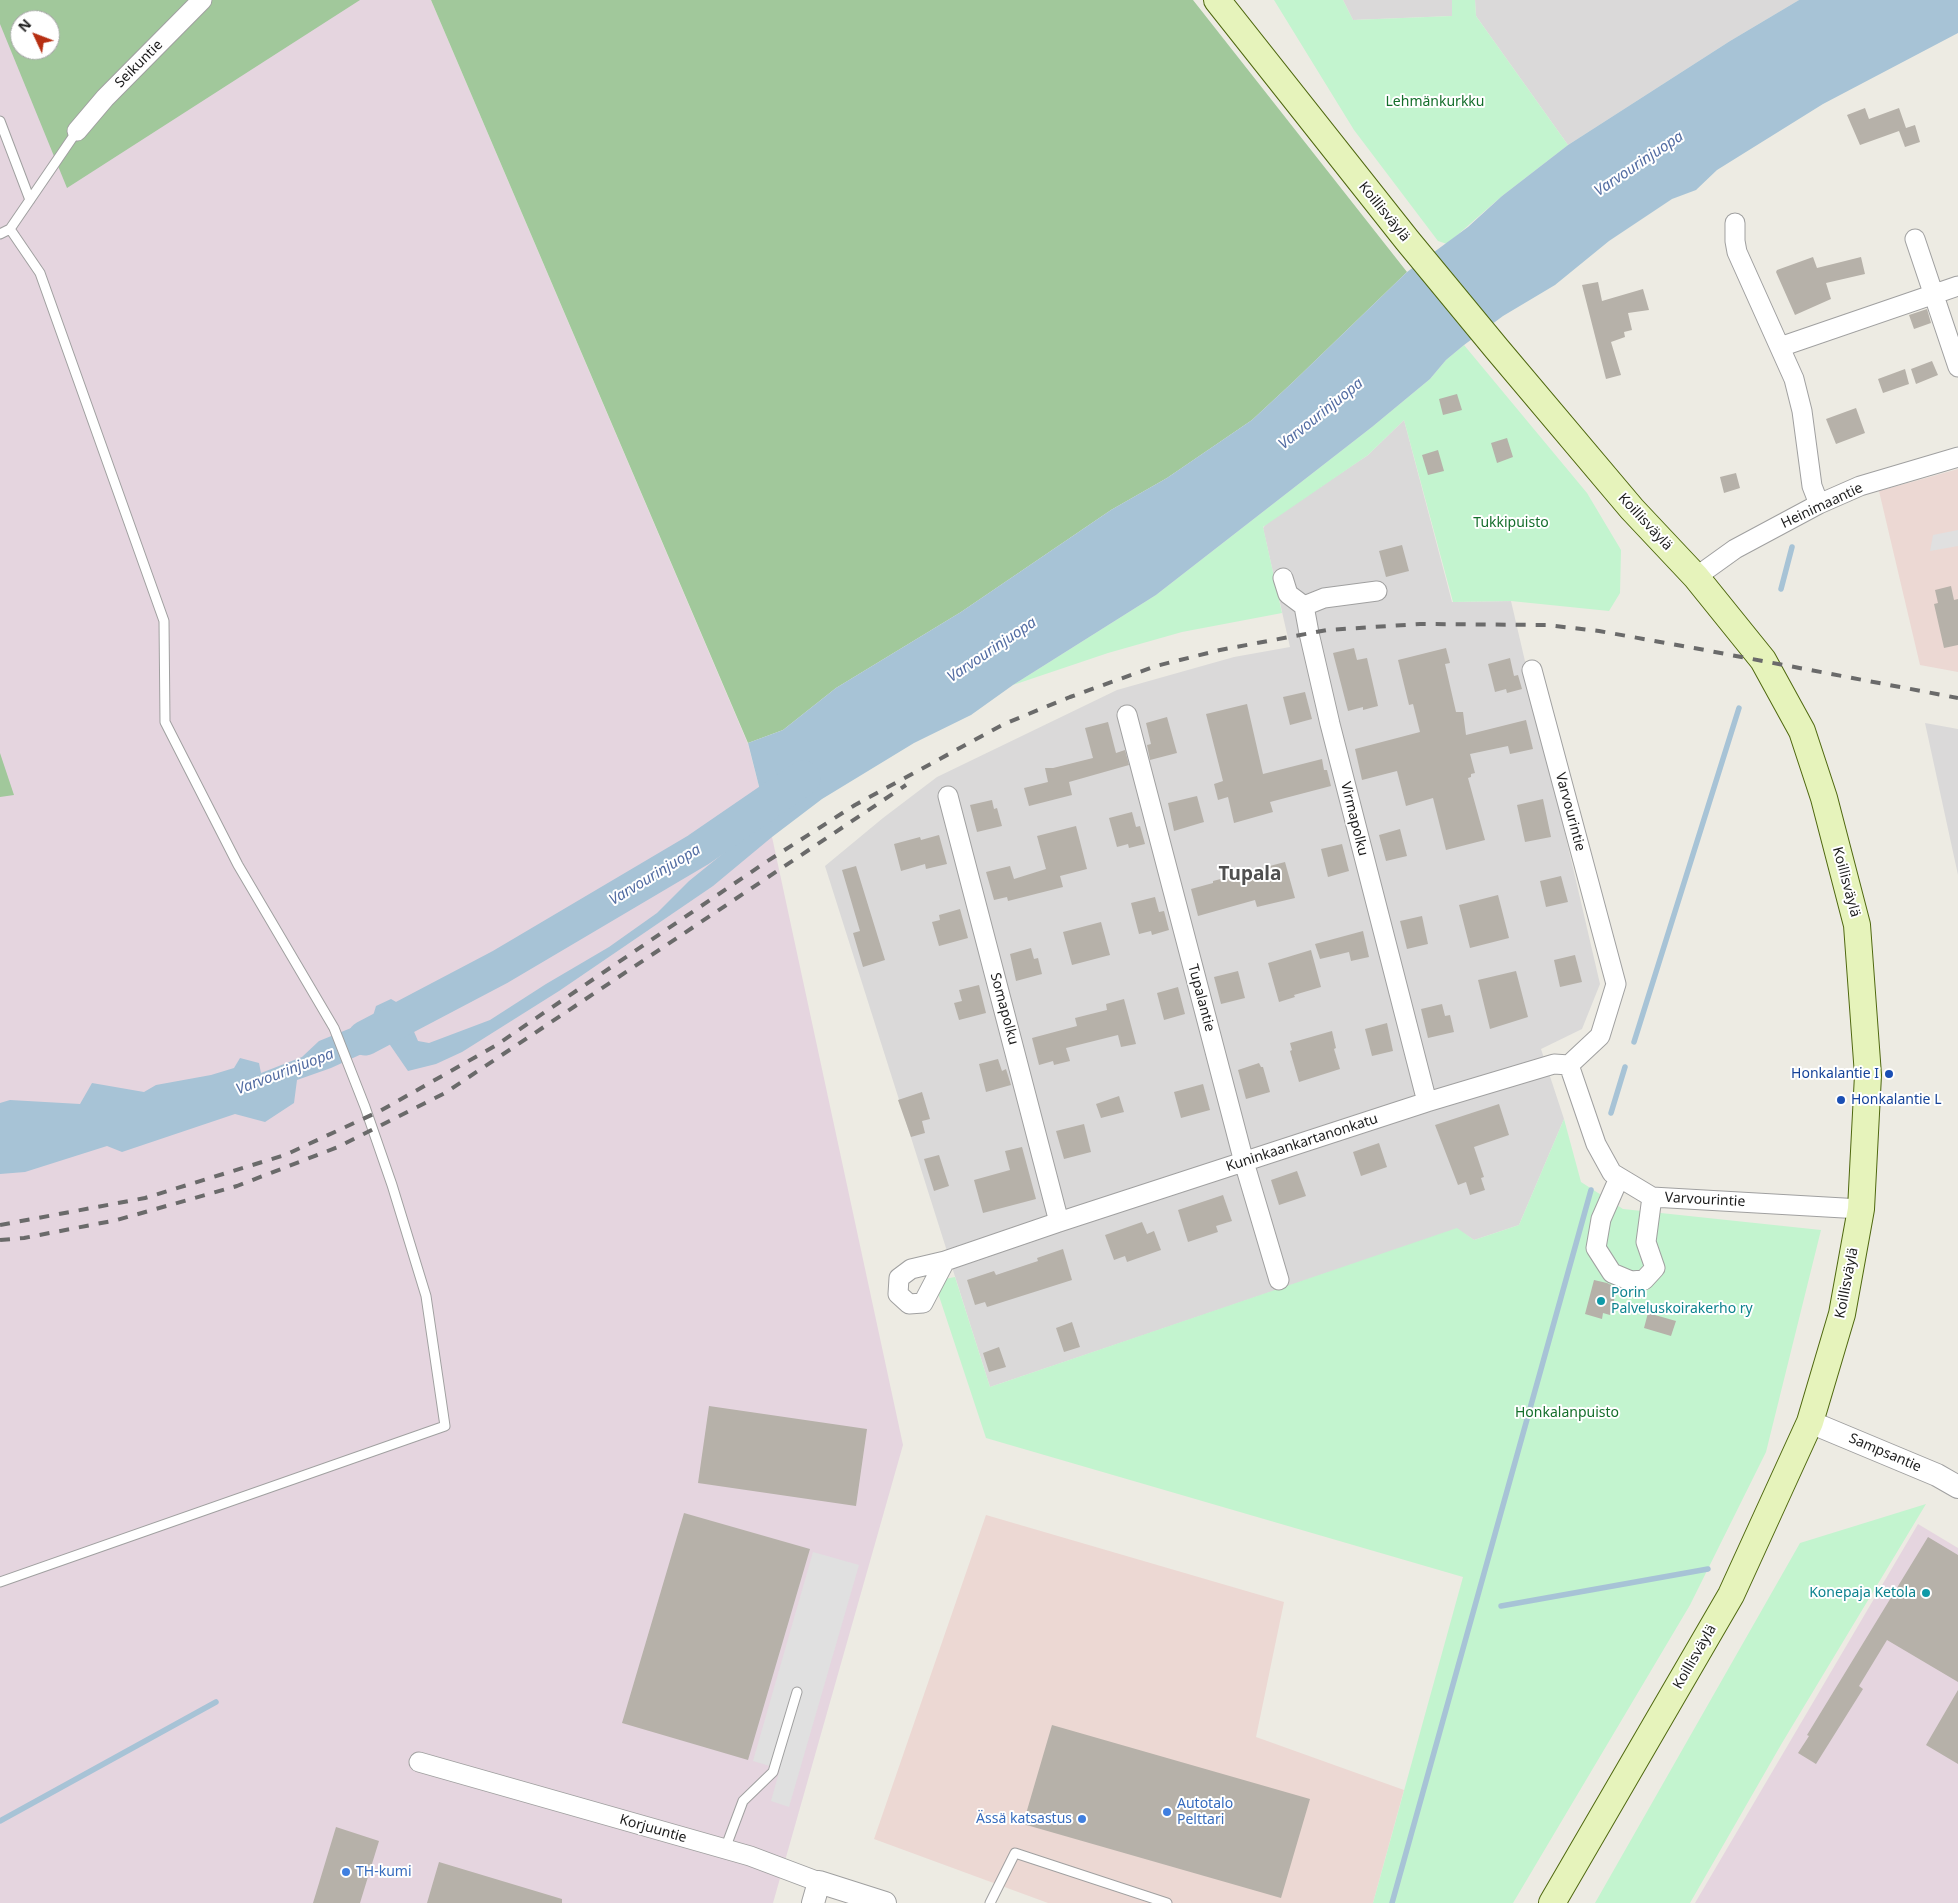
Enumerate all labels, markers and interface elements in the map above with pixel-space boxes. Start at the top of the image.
north arrow [10,10,60,60]
text: N [14,14,35,36]
street label: Seikuntie [112,37,166,91]
park label: Lehmänkurkku [1386,94,1484,110]
water label: Varvourinjuopa [1591,128,1687,200]
street label: Koillisväylä [1355,179,1413,245]
water label: Varvourinjuopa [1275,374,1367,454]
street label: Heinimaantie [1779,480,1865,532]
street label: Koillisväylä [1614,490,1676,554]
park label: Tukkipuisto [1473,515,1549,531]
water label: Varvourinjuopa [944,614,1040,686]
street label: Varvourintie [1551,771,1589,853]
street label: Virmapolku [1337,780,1371,858]
water label: Varvourinjuopa [606,841,704,909]
street label: Koillisväylä [1829,845,1863,919]
district label: Tupala [1219,864,1281,886]
street label: Tupalantie [1184,963,1218,1033]
street label: Somapolku [986,971,1022,1047]
water label: Varvourinjuopa [234,1045,336,1099]
place label: Honkalantie I [1791,1066,1879,1082]
marker: Honkalantie I [1883,1068,1895,1080]
place label: Honkalantie L [1851,1092,1941,1108]
marker: Honkalantie L [1835,1094,1847,1106]
street label: Kuninkaankartanonkatu [1224,1110,1380,1176]
street label: Varvourintie [1664,1190,1746,1210]
street label: Koillisväylä [1832,1246,1862,1320]
place label: Porin Palveluskoirakerho ry [1611,1285,1753,1318]
marker: Porin Palveluskoirakerho ry [1595,1295,1607,1307]
park label: Honkalanpuisto [1515,1405,1619,1421]
street label: Sampsantie [1846,1430,1924,1476]
place label: Konepaja Ketola [1809,1585,1916,1601]
marker: Konepaja Ketola [1920,1587,1932,1599]
street label: Koillisväylä [1670,1622,1720,1692]
place label: Autotalo Pelttari [1177,1796,1233,1828]
marker: Autotalo Pelttari [1161,1806,1173,1818]
street label: Korjuuntie [617,1811,689,1847]
place label: Ässä katsastus [976,1811,1072,1827]
marker: Ässä katsastus [1076,1813,1088,1825]
place label: TH-kumi [356,1864,411,1880]
marker: TH-kumi [340,1866,352,1878]

